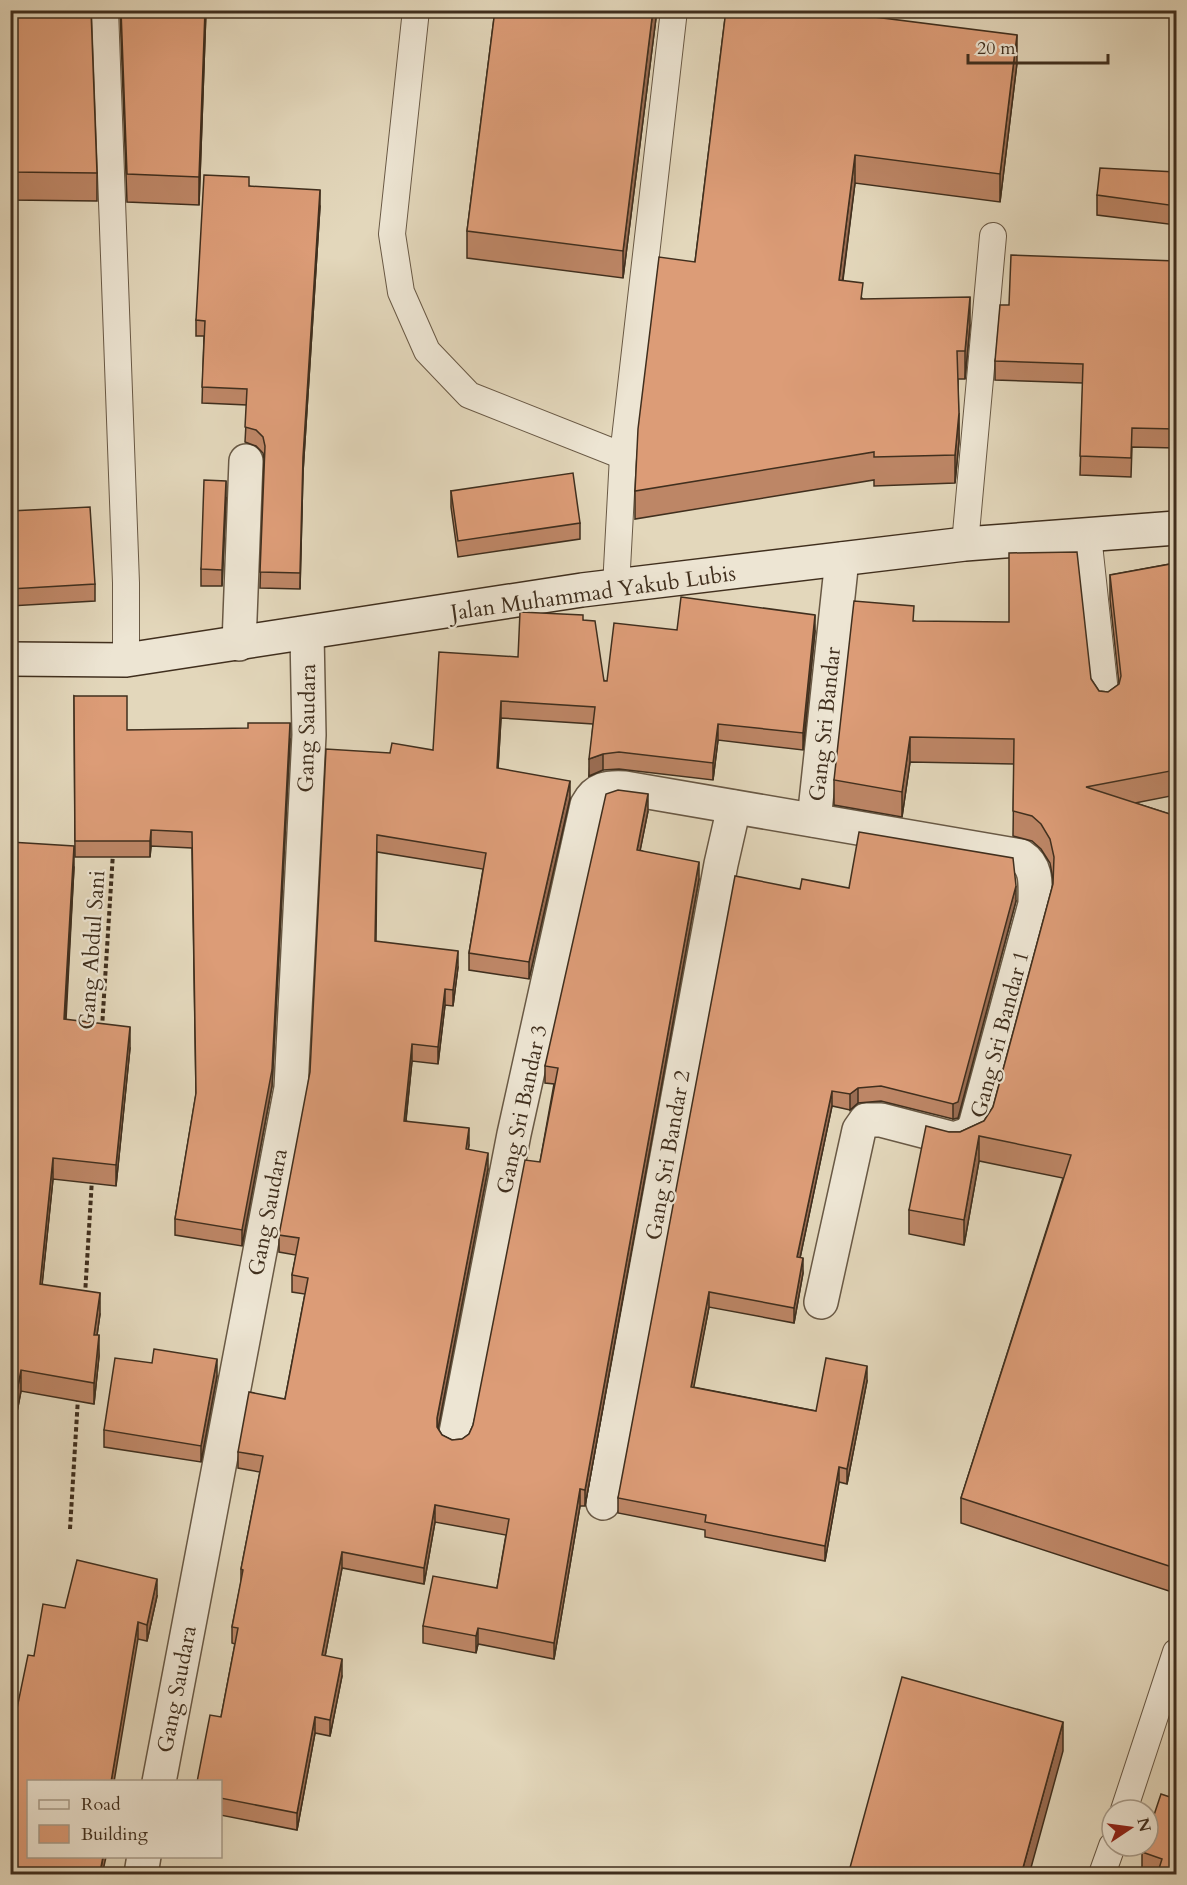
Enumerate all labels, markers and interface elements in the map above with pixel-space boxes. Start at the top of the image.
scale bar [968,27,1108,65]
text: 20 m [977,36,1016,61]
street label: Jalan Muhammad Yakub Lubis [446,558,738,628]
street label: Gang Sri Bandar [802,644,848,803]
street label: Gang Saudara [291,663,323,793]
street label: Gang Abdul Sani [71,869,113,1031]
street label: Gang Sri Bandar 1 [963,947,1037,1121]
street label: Gang Sri Bandar 3 [489,1022,555,1197]
street label: Gang Sri Bandar 2 [638,1068,698,1243]
street label: Gang Saudara [241,1146,295,1278]
street label: Gang Saudara [150,1623,204,1755]
legend [27,1780,222,1858]
text: Road [81,1792,121,1817]
north arrow [1100,1798,1160,1858]
text: N [1131,1816,1156,1834]
text: Building [81,1822,149,1847]

